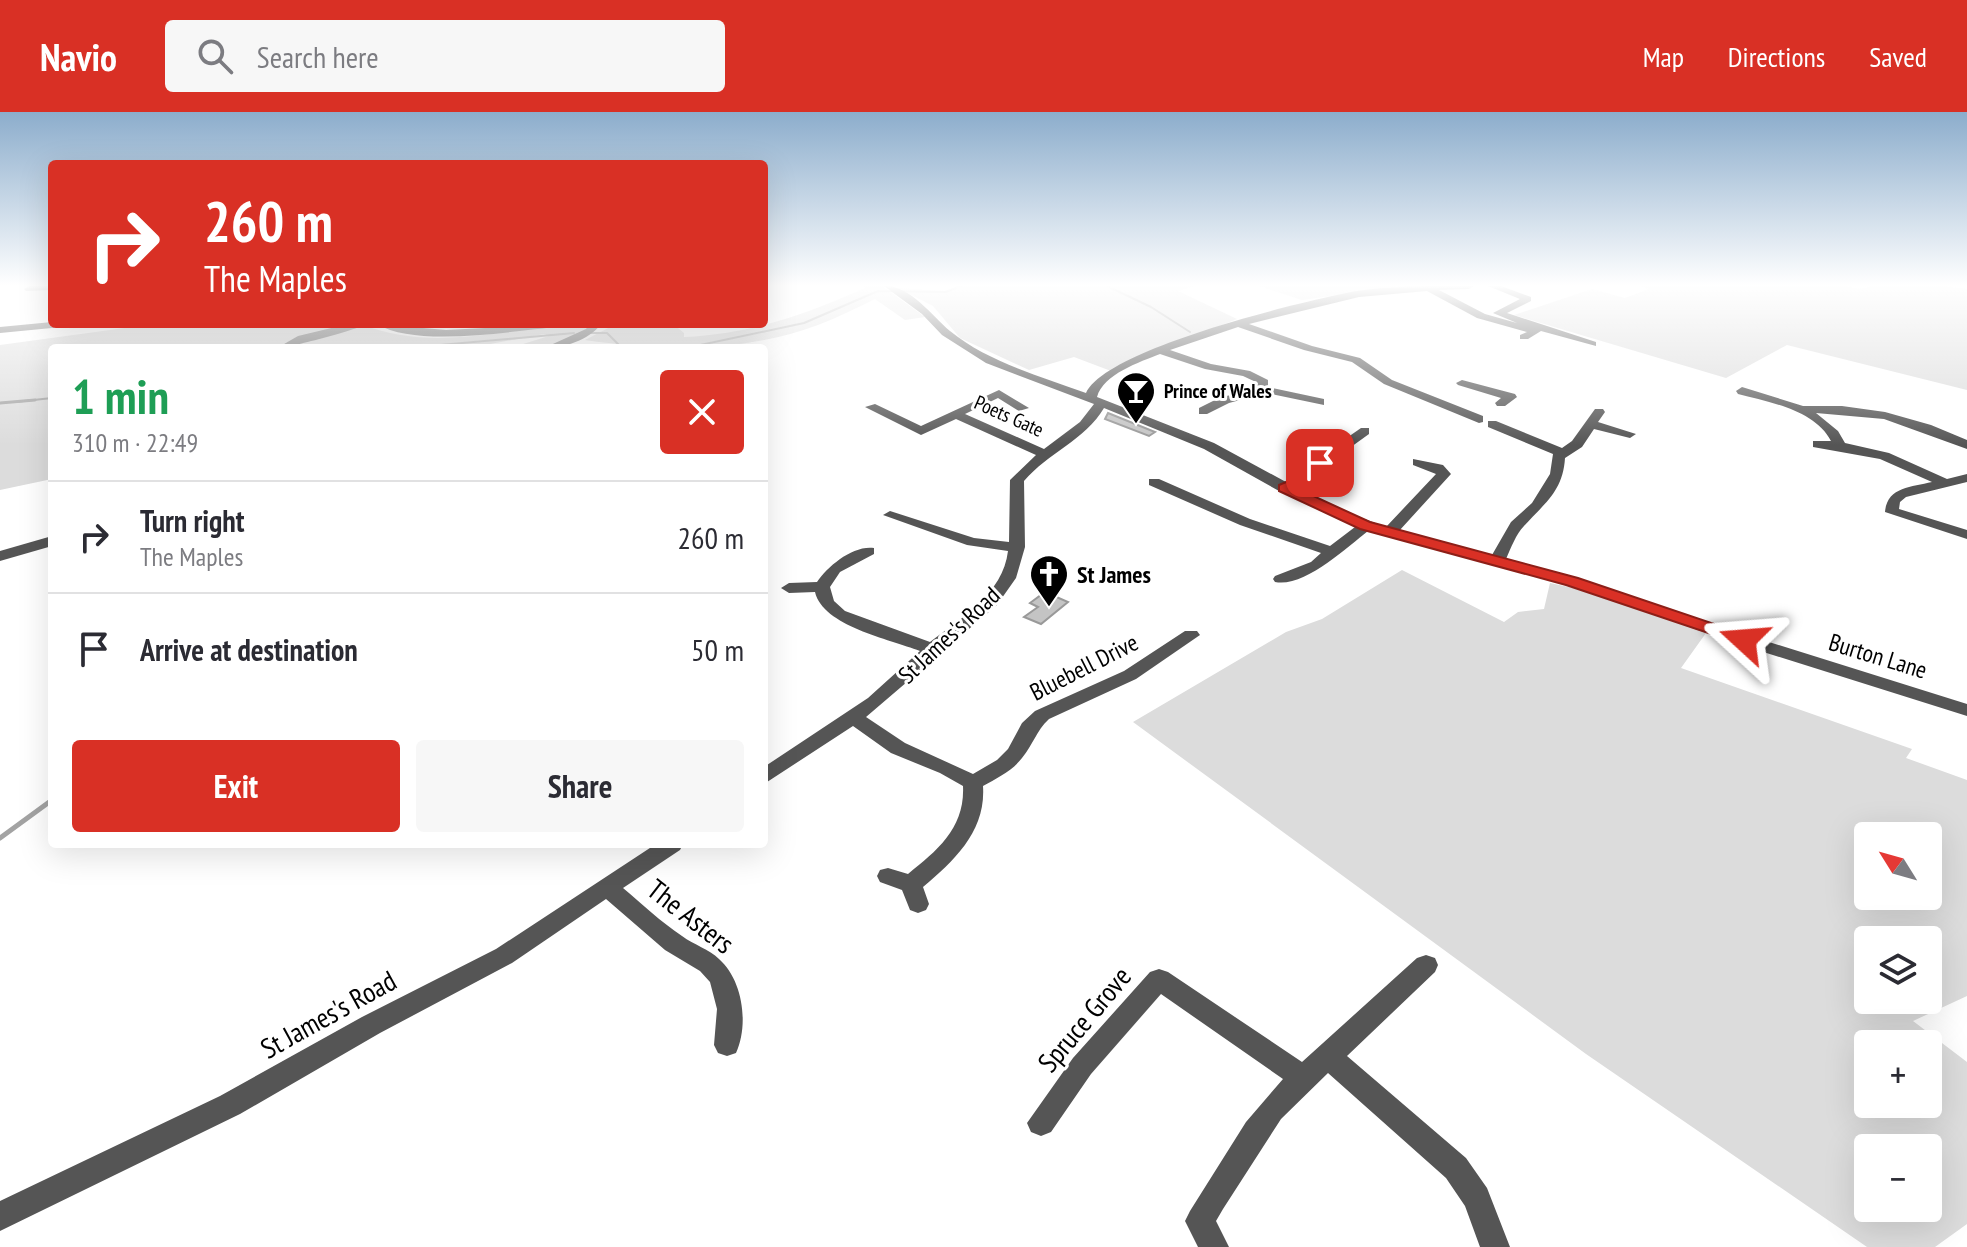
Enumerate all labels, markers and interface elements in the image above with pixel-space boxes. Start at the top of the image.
search box [165,20,725,92]
text: Navio [40,32,117,81]
icon: search [193,34,237,78]
text: Search here [257,37,379,76]
text: Map [1643,38,1684,75]
text: Directions [1728,38,1825,75]
text: Saved [1869,38,1927,75]
text: 260 m [204,185,333,257]
icon: right [72,192,176,296]
text: The Maples [204,255,347,302]
text: 1 min [72,365,169,427]
button: close [660,370,744,454]
bar icon: Prince of Wales [1115,370,1157,425]
place label: Prince of Wales [1164,378,1272,404]
street label: Poets Gate [970,389,1048,443]
text: 310 m · 22:49 [72,426,198,459]
pin [1286,429,1354,497]
icon: arrive [1298,441,1342,485]
text: Turn right [140,501,244,540]
icon: right [72,515,116,559]
text: 260 m [678,518,744,557]
text: The Maples [140,540,243,573]
church icon: St James [1028,553,1070,608]
place label: St James [1077,559,1151,590]
street label: St James's Road [892,580,1006,690]
position arrow [1702,598,1786,682]
street label: Burton Lane [1825,626,1931,686]
icon: arrive [72,627,116,671]
street label: Bluebell Drive [1025,627,1143,707]
text: Arrive at destination [140,630,358,669]
text: 50 m [691,630,744,669]
button: Exit [72,740,400,832]
button: Share [416,740,744,832]
north arrow [1854,822,1942,910]
map controls [1854,822,1942,1222]
street label: The Asters [640,870,742,962]
button: layers [1854,926,1942,1014]
street label: Spruce Grove [1029,959,1139,1079]
street label: St James's Road [254,962,402,1066]
button: + [1854,1030,1942,1118]
button: − [1854,1134,1942,1222]

